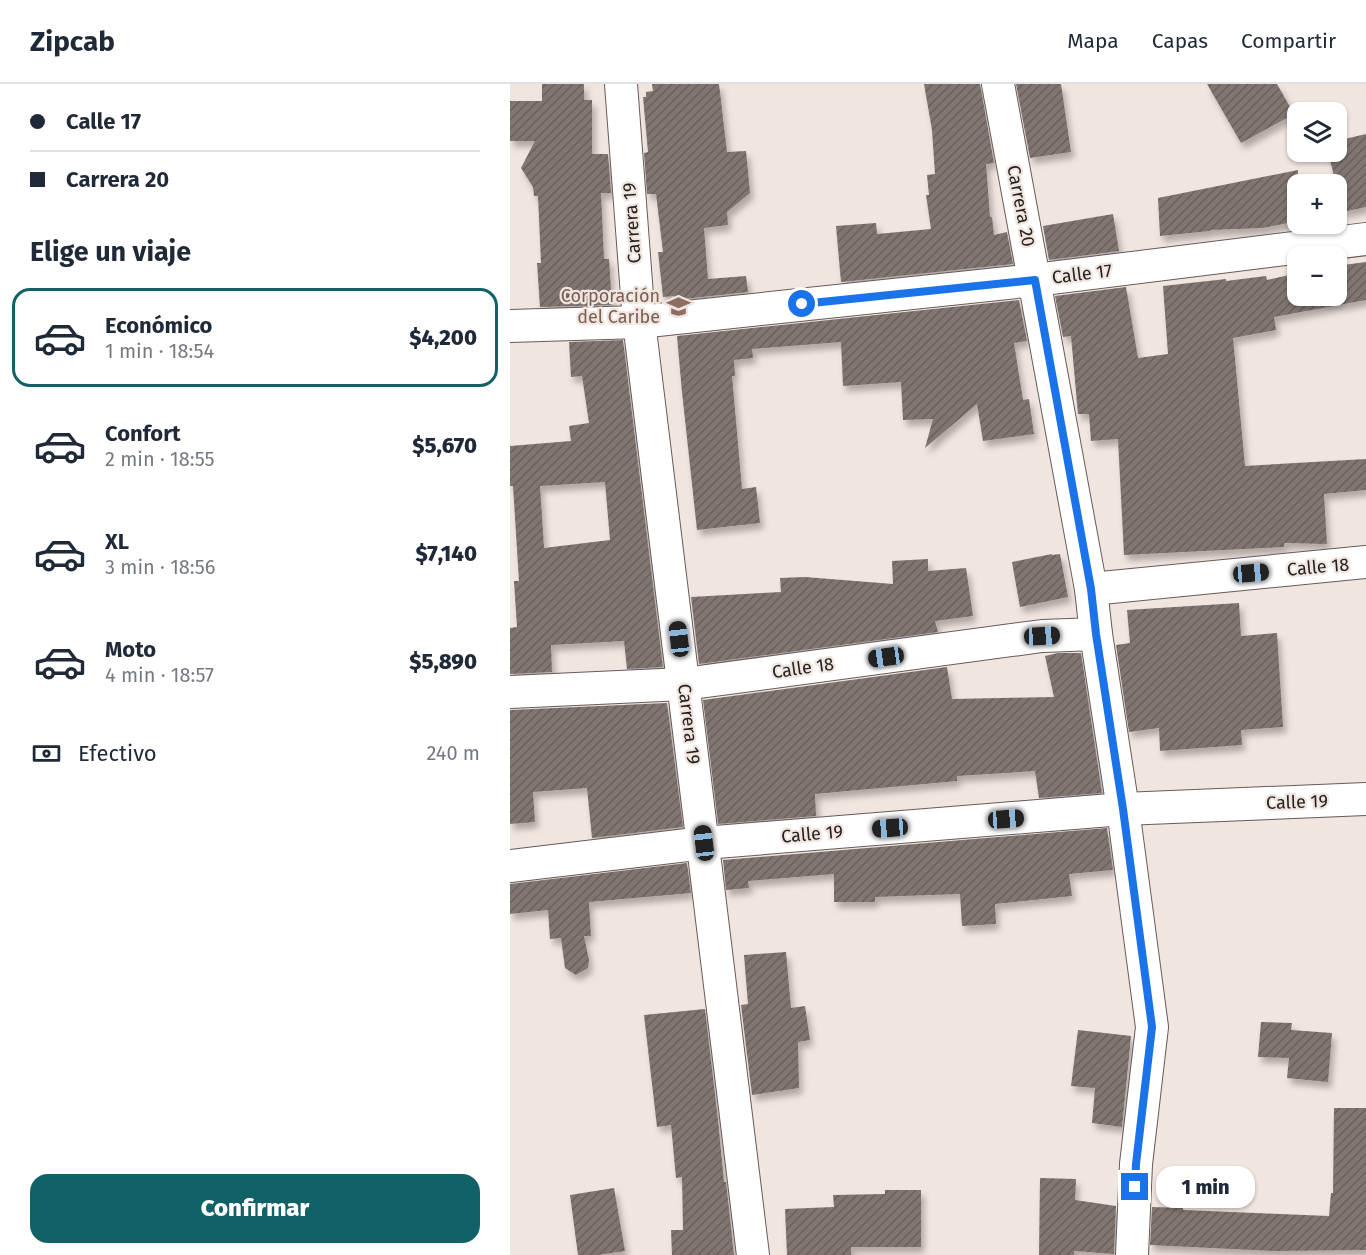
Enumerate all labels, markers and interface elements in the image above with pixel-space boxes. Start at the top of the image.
text: Zipcab [30,25,115,58]
text: Mapa [1067,28,1119,54]
text: Capas [1152,28,1208,54]
text: Compartir [1241,28,1336,54]
map controls [1287,102,1347,306]
button: layers [1287,102,1347,162]
text: Calle 17 [66,108,141,135]
street label: Carrera 20 [1002,163,1040,249]
text: Carrera 20 [66,166,169,193]
button: + [1287,174,1347,234]
street label: Carrera 19 [618,182,646,264]
text: Elige un viaje [30,236,191,268]
button: − [1287,246,1347,306]
street label: Calle 17 [1051,259,1113,289]
place label: Corporación del Caribe [561,285,660,328]
route start [788,290,815,317]
school or university icon: Corporación del Caribe [665,293,691,319]
icon: car [33,311,87,365]
text: Económico [105,312,212,339]
text: $4,200 [409,324,477,351]
text: 1 min · 18:54 [105,339,214,363]
icon: car [33,419,87,473]
text: Confort [105,420,181,447]
text: $5,670 [412,432,477,459]
text: 2 min · 18:55 [105,447,215,471]
icon: car [33,527,87,581]
text: XL [105,528,129,555]
text: $7,140 [416,540,477,567]
street label: Calle 18 [1286,553,1350,581]
text: 3 min · 18:56 [105,555,215,579]
car [1232,562,1270,584]
car [668,620,690,658]
car [1024,626,1060,646]
icon: car [33,635,87,689]
text: Moto [105,636,156,663]
car [867,646,905,668]
text: $5,890 [409,648,477,675]
street label: Calle 18 [771,653,835,683]
text: 4 min · 18:57 [105,663,214,687]
street label: Carrera 19 [673,682,705,766]
icon: cash [30,737,63,770]
text: Efectivo [78,740,157,767]
text: 240 m [426,741,480,765]
street label: Calle 19 [1266,790,1328,814]
car [987,809,1025,829]
car [871,818,909,838]
street label: Calle 19 [780,820,844,848]
car [693,824,715,862]
callout: 1 min [1156,1166,1255,1208]
route end [1121,1173,1148,1200]
button: Confirmar [30,1174,480,1243]
text: 1 min [1182,1175,1229,1199]

